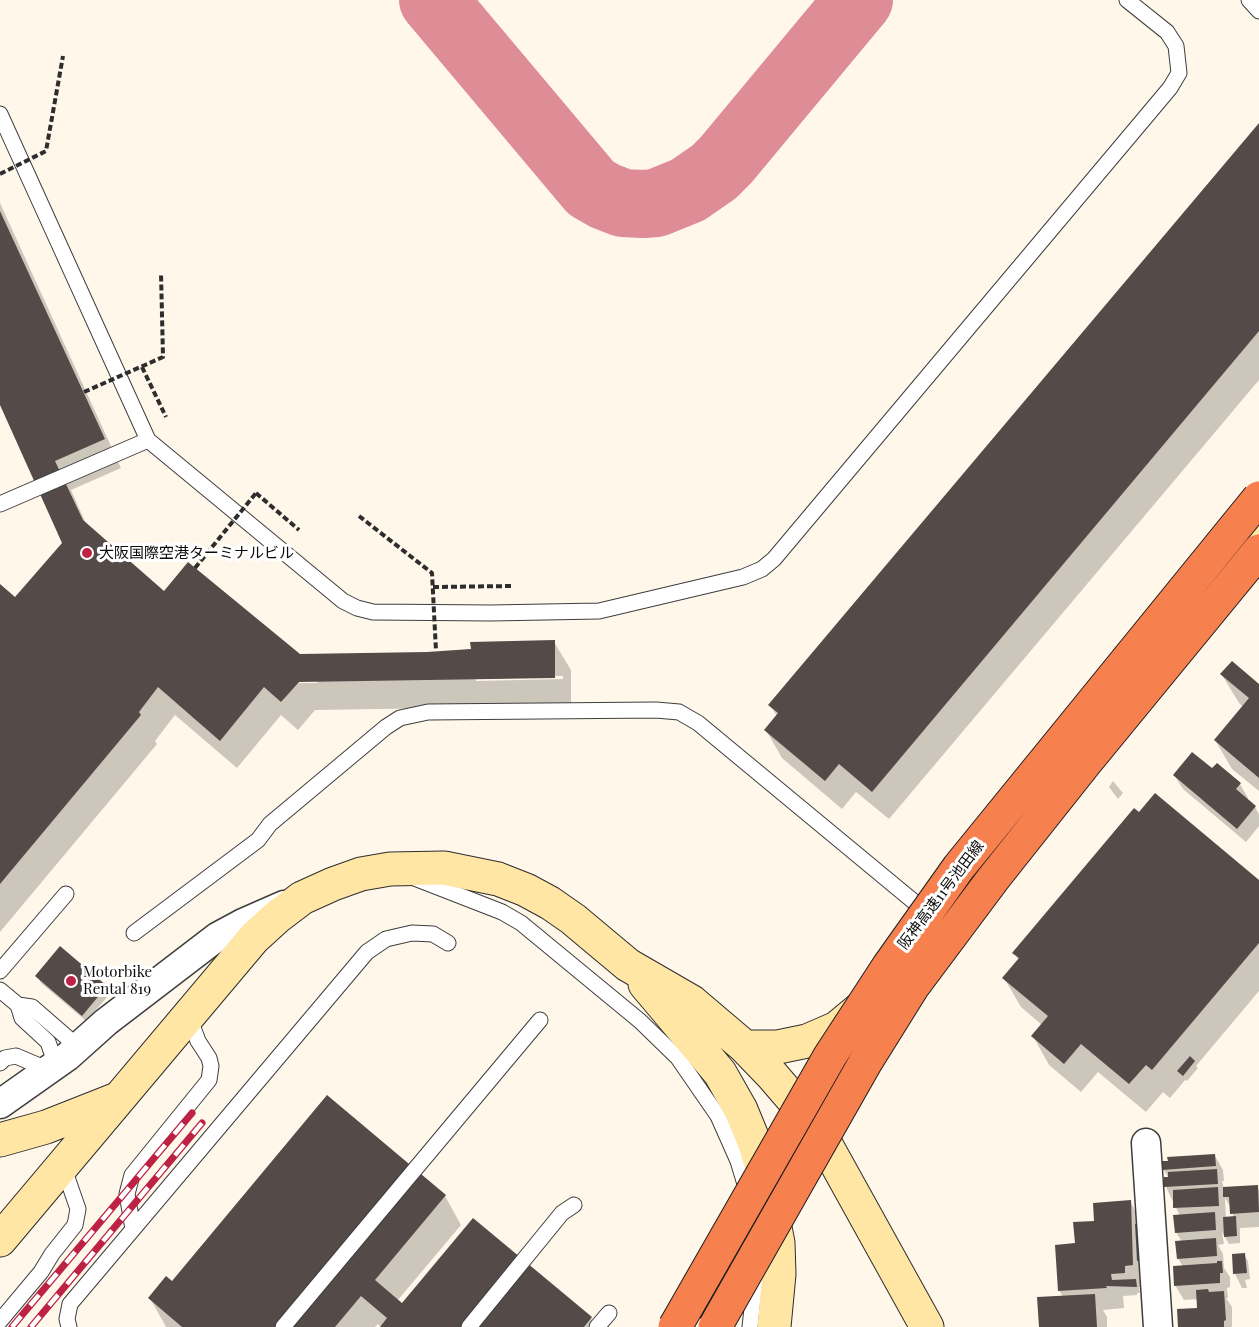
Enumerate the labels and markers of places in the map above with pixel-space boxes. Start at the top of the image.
place label: 大阪国際空港ターミナルビル [99,544,294,562]
marker: 大阪国際空港ターミナルビル [80,546,94,560]
place label: Motorbike Rental 819 [83,963,152,998]
marker: Motorbike Rental 819 [64,974,78,988]

